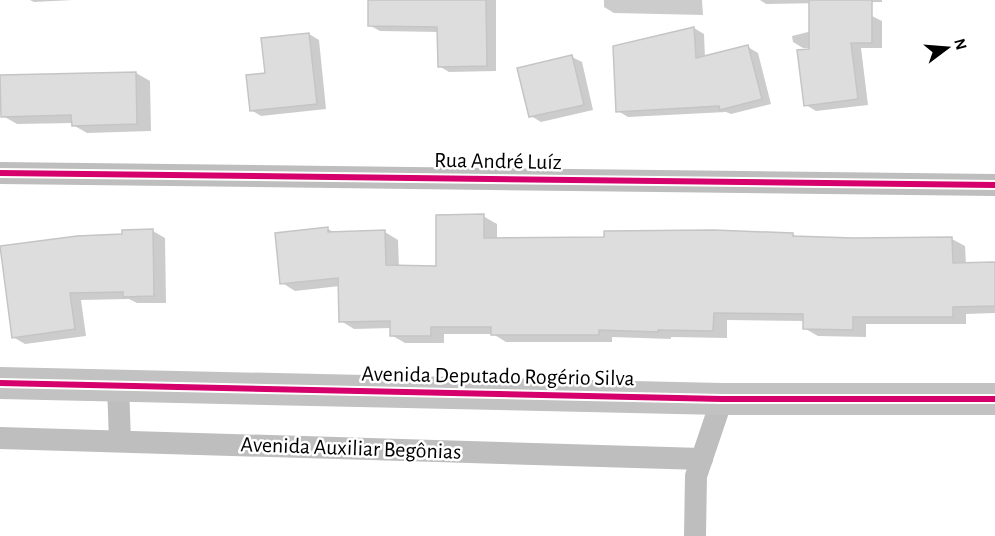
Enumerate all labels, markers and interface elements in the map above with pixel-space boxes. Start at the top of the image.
north arrow [917,18,977,78]
text: N [951,37,970,52]
street label: Rua André Luíz [434,149,562,173]
street label: Avenida Deputado Rogério Silva [361,363,635,389]
street label: Avenida Auxiliar Begônias [240,433,462,463]

